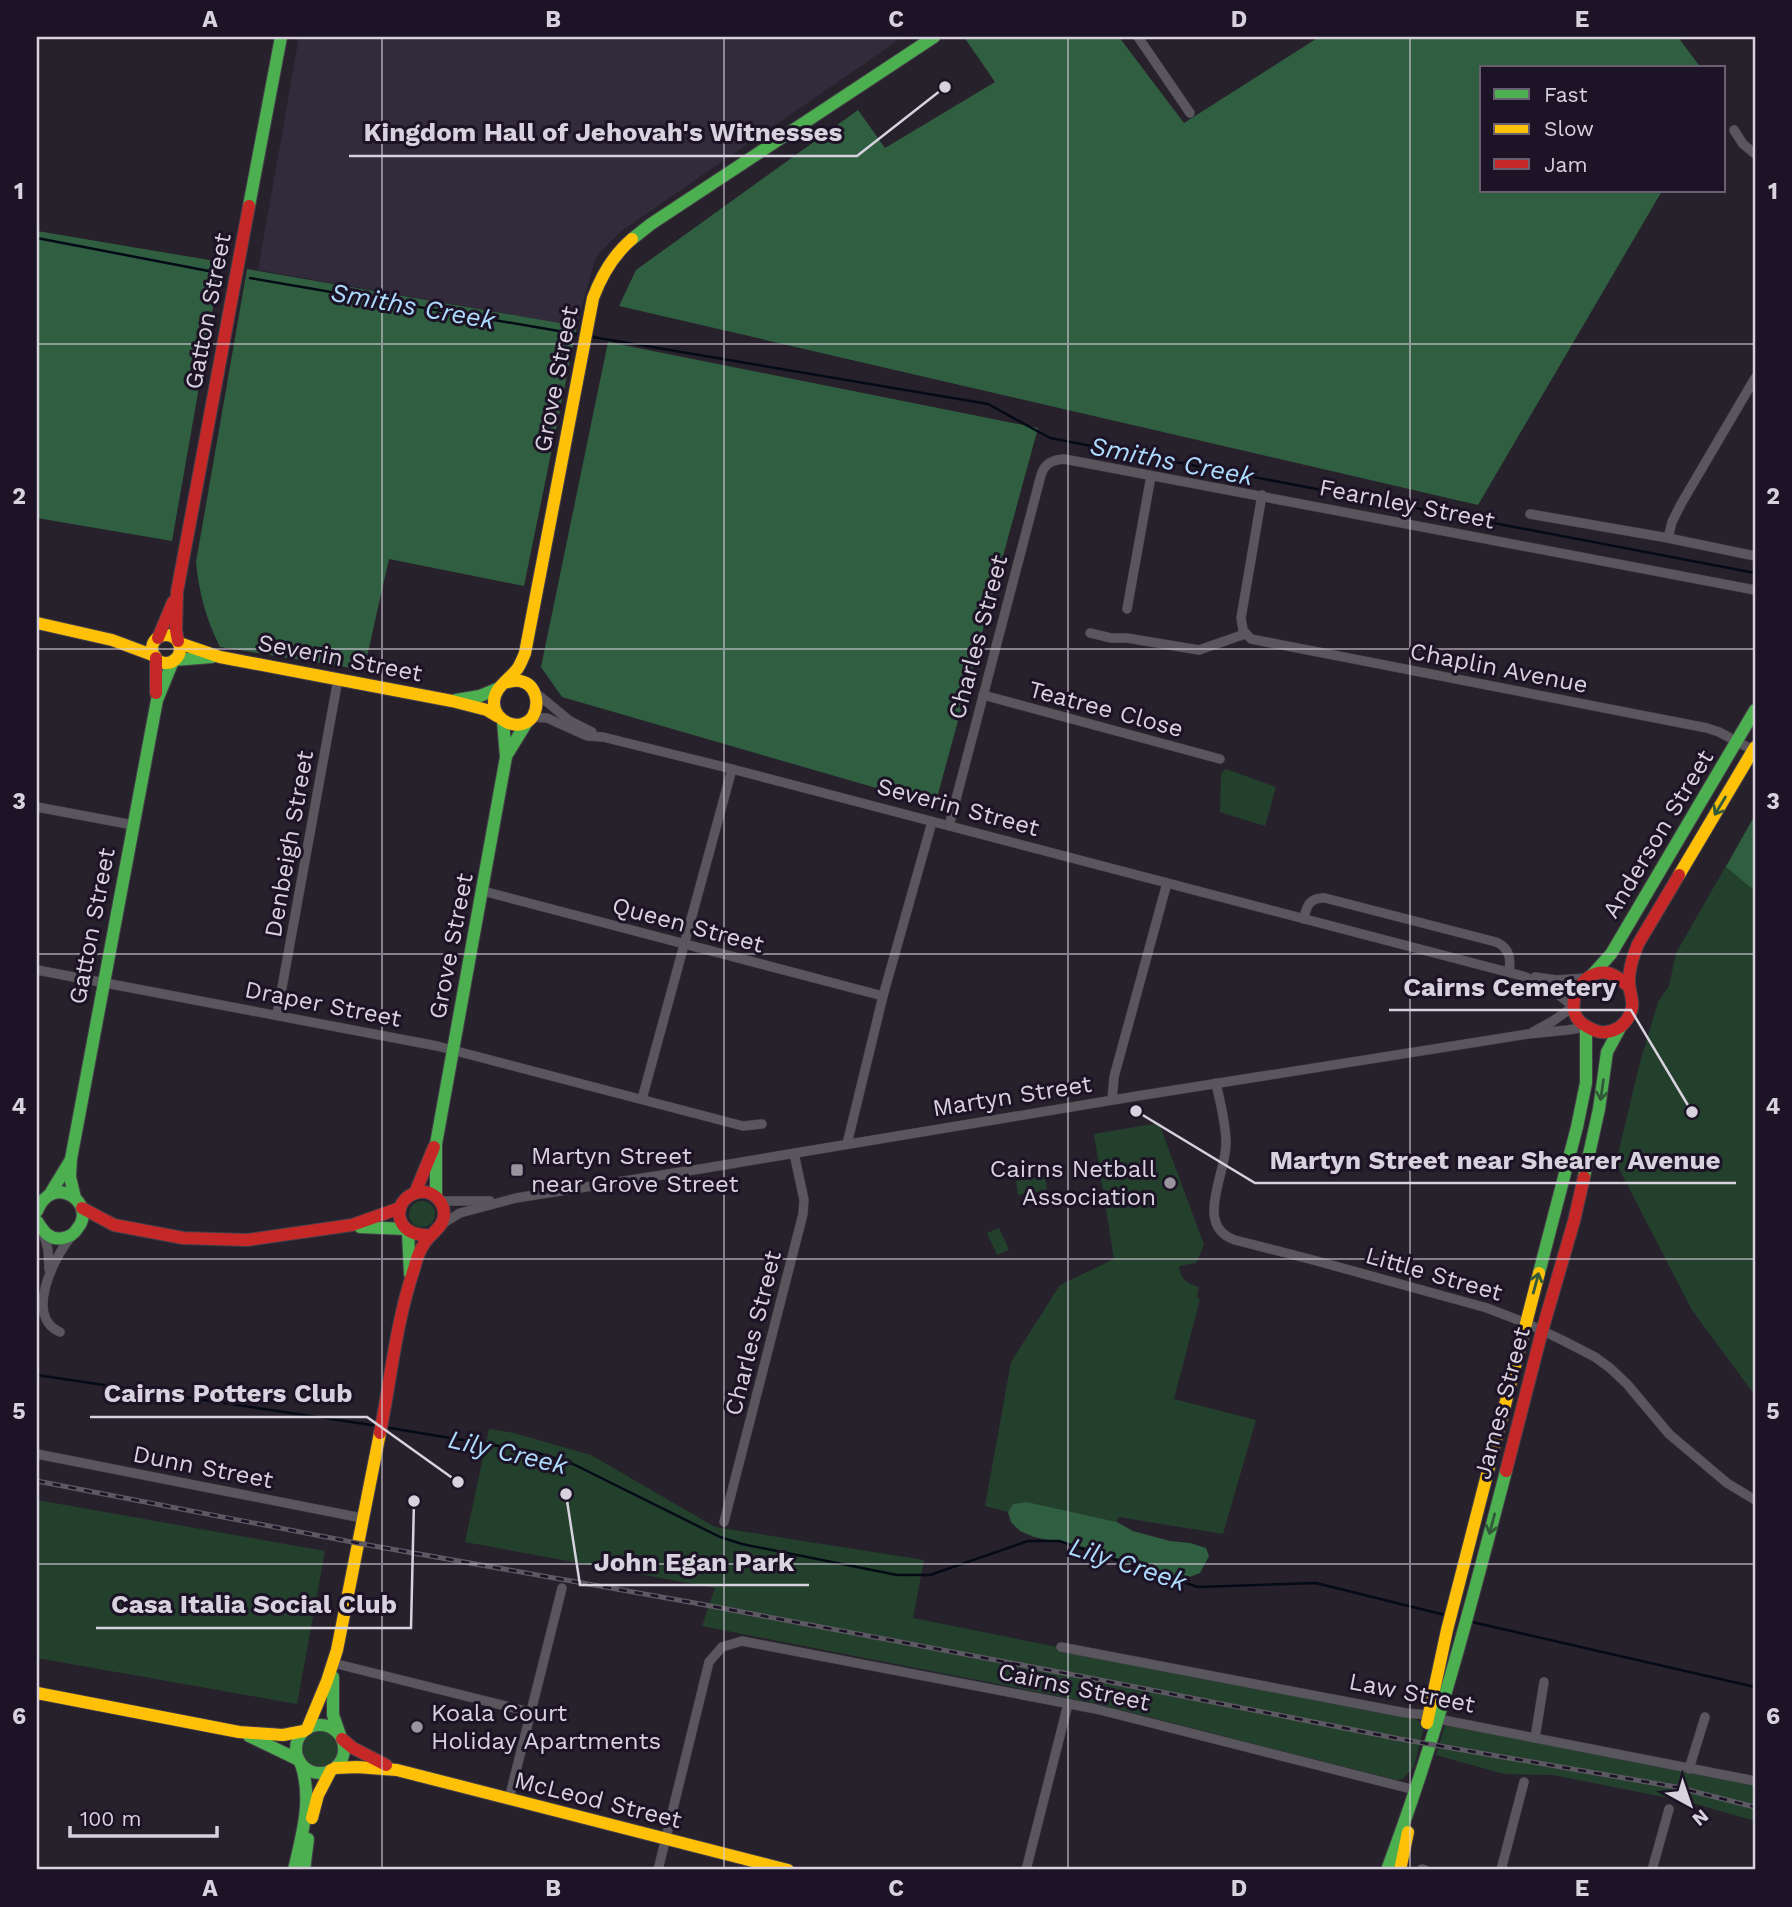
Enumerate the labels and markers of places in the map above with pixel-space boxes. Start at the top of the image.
callout: Kingdom Hall of Jehovah's Witnesses [349,109,857,156]
callout: Cairns Cemetery [1389,963,1631,1010]
callout: Martyn Street near Shearer Avenue [1255,1136,1736,1183]
place label: Martyn Street near Grove Street [531,1142,739,1198]
place label: Cairns Netball Association [990,1155,1157,1211]
marker: Martyn Street near Grove Street [509,1162,525,1178]
marker: Cairns Netball Association [1162,1175,1178,1191]
callout: Cairns Potters Club [90,1370,367,1417]
callout: John Egan Park [580,1538,809,1585]
callout: Casa Italia Social Club [96,1581,411,1628]
place label: Koala Court Holiday Apartments [431,1699,661,1755]
marker: Koala Court Holiday Apartments [409,1719,425,1735]

